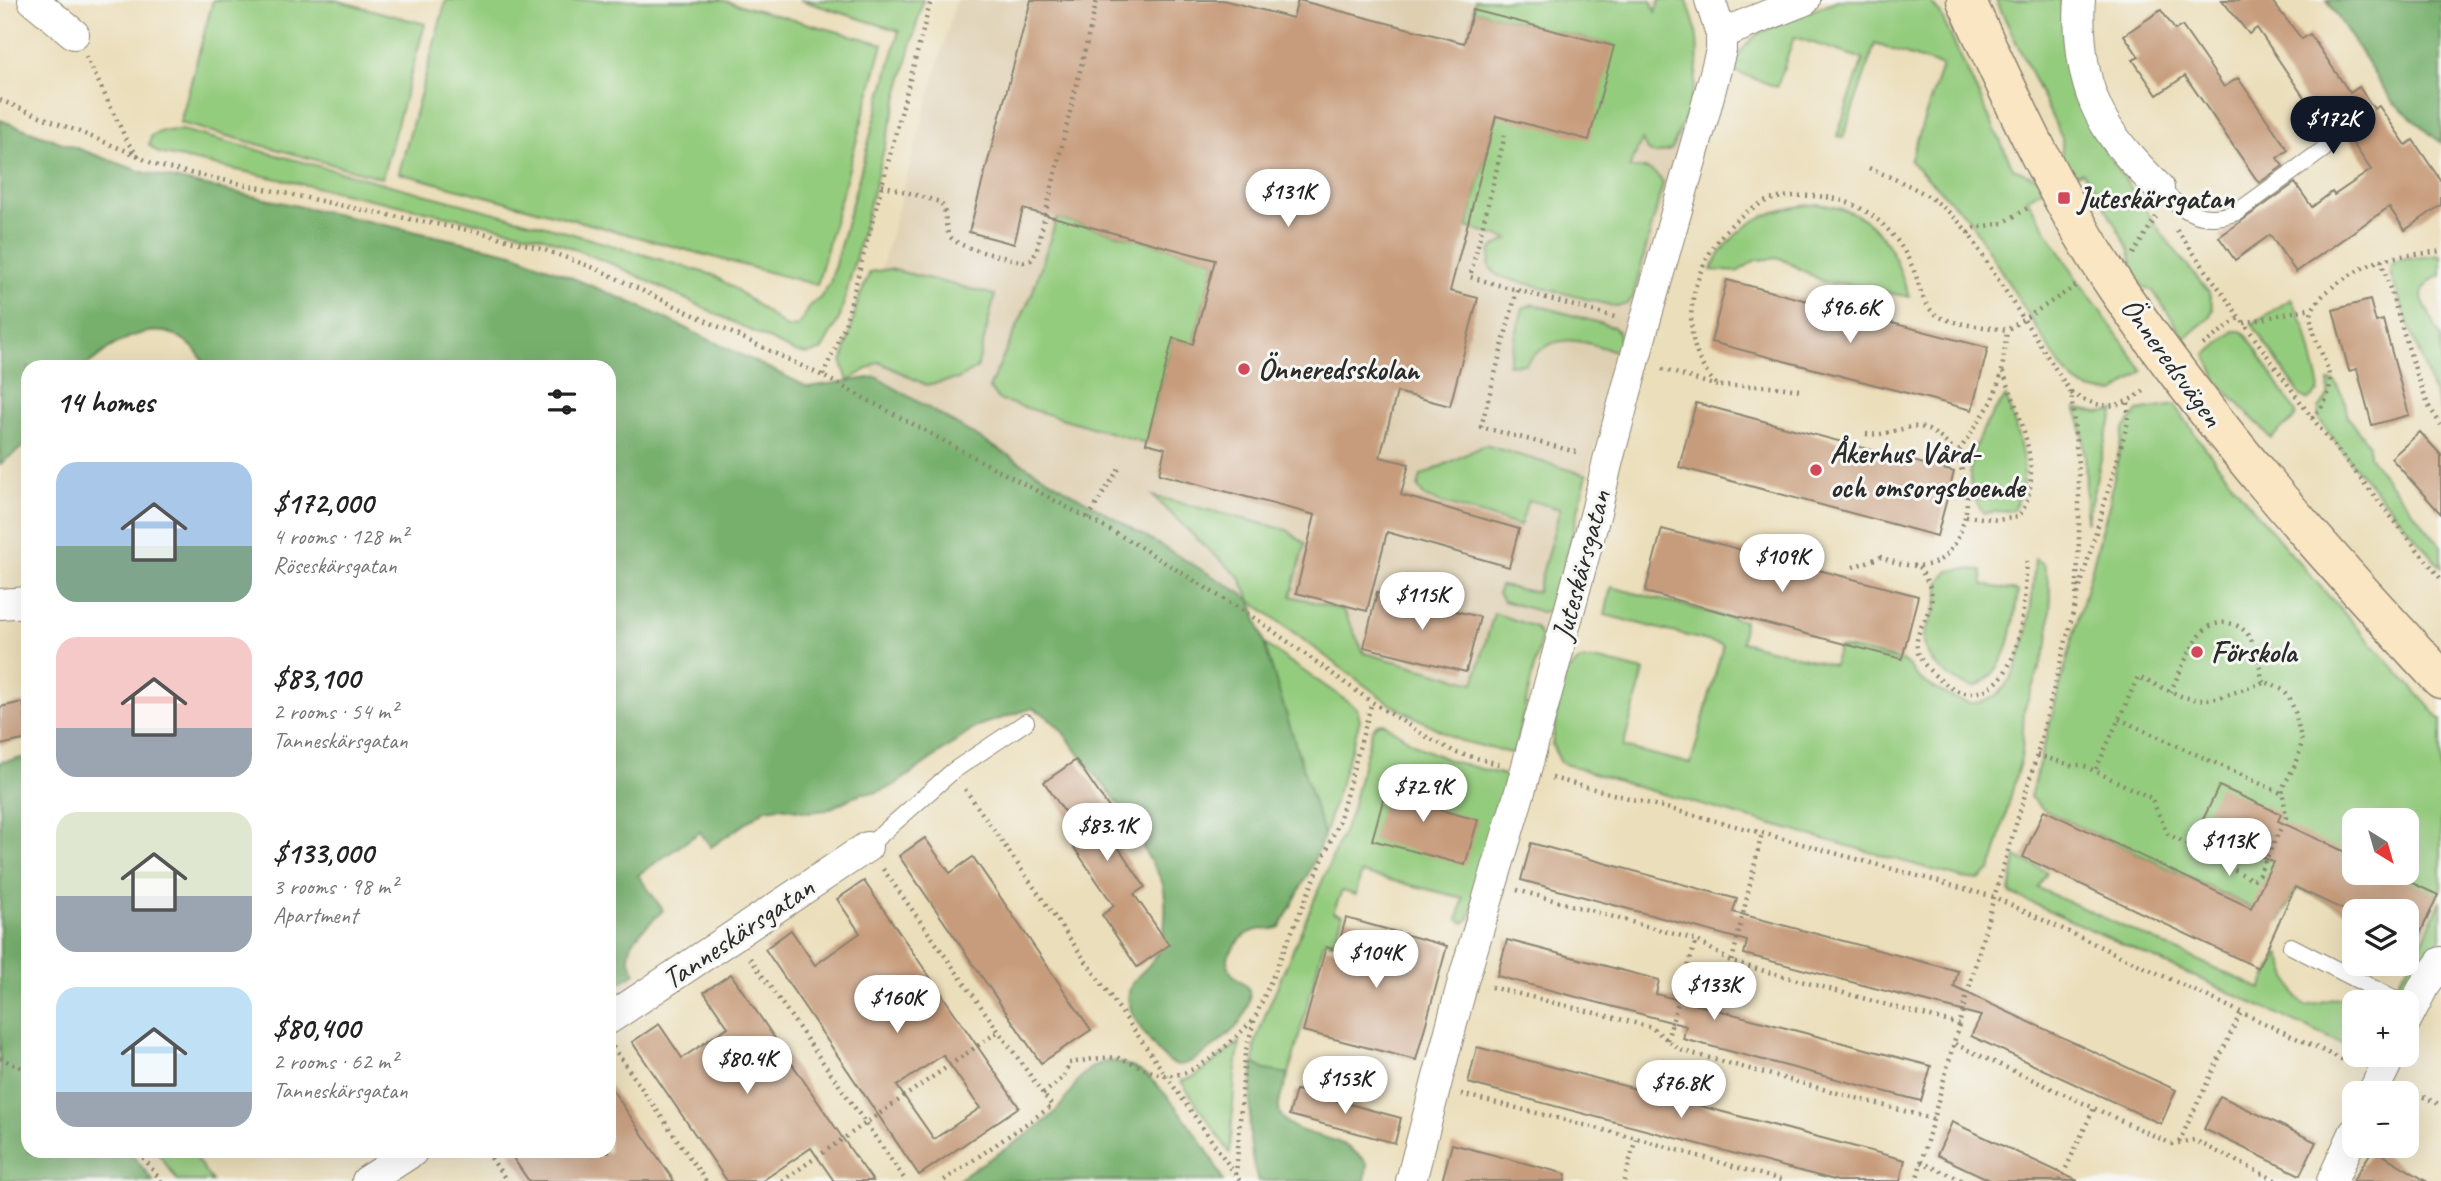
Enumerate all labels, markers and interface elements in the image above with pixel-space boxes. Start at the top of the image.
pin: $172K [2284,96,2382,156]
text: $172K [2307,104,2360,133]
pin: $131K [1239,170,1337,229]
text: $131K [1261,177,1315,206]
place label: Juteskärsgatan [2076,179,2236,217]
marker: Juteskärsgatan [2056,190,2072,206]
pin: $96.6K [1793,286,1907,345]
street label: Önneredsvägen [2112,290,2232,435]
text: $96.6K [1821,293,1879,322]
place label: Önneredsskolan [1258,350,1421,388]
marker: Önneredsskolan [1236,361,1252,377]
text: 14 homes [56,383,154,421]
icon: filters [543,383,581,421]
place label: Åkerhus Vård- och omsorgsboende [1830,434,2026,506]
marker: Åkerhus Vård- och omsorgsboende [1808,462,1824,478]
text: $172,000 [273,484,373,522]
street label: Juteskärsgatan [1542,485,1619,646]
icon: home [112,490,196,574]
text: 4 rooms · 128 m² [273,522,408,551]
pin: $109K [1733,534,1831,594]
text: $109K [1756,542,1808,571]
text: Röseskärsgatan [273,551,397,580]
pin: $115K [1373,572,1471,632]
text: $115K [1396,580,1448,609]
place label: Förskola [2211,633,2299,671]
marker: Förskola [2189,644,2205,660]
text: $83,100 [273,659,360,697]
icon: home [112,665,196,749]
text: 2 rooms · 54 m² [273,697,397,726]
text: Tanneskärsgatan [273,726,408,755]
pin: $72.9K [1366,764,1480,824]
text: $72.9K [1394,772,1452,801]
pin: $83.1K [1050,804,1164,863]
north arrow [2342,808,2418,886]
map controls [2342,808,2419,1158]
text: $83.1K [1078,811,1136,840]
pin: $113K [2180,818,2278,878]
text: $113K [2202,826,2256,855]
text: $133,000 [273,834,373,872]
icon: home [112,840,196,924]
street label: Tanneskärsgatan [655,868,822,998]
text: 3 rooms · 98 m² [273,872,397,901]
button: layers [2342,899,2419,976]
text: Apartment [273,901,358,930]
pin: $104K [1327,930,1425,990]
text: $104K [1349,938,1403,967]
pin: $133K [1665,962,1763,1022]
text: $133K [1687,970,1741,999]
pin: $160K [848,976,946,1035]
text: $160K [870,983,924,1012]
button: + [2342,990,2419,1067]
text: $80,400 [273,1009,360,1047]
icon: home [112,1015,196,1099]
pin: $80.4K [690,1036,804,1096]
text: $80.4K [718,1044,776,1073]
text: 2 rooms · 62 m² [273,1047,397,1076]
pin: $153K [1296,1056,1394,1116]
pin: $76.8K [1624,1060,1738,1120]
text: $153K [1319,1064,1371,1093]
text: $76.8K [1652,1068,1710,1097]
text: Tanneskärsgatan [273,1076,408,1105]
button: − [2342,1081,2419,1158]

